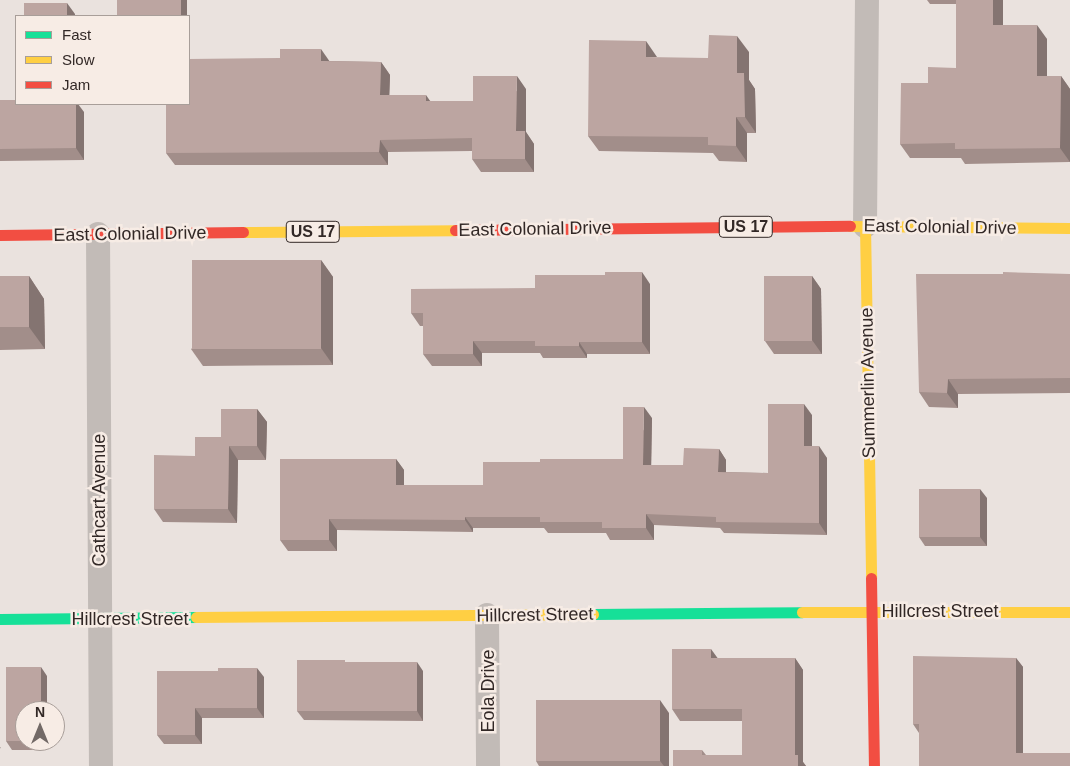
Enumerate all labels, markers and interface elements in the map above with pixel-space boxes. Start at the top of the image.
legend [15,15,190,105]
text: Fast [62,26,91,43]
text: Slow [62,51,95,68]
text: Jam [62,76,90,93]
road number: US 17 [718,213,774,240]
street label: East Colonial Drive [863,215,1017,239]
street label: East Colonial Drive [458,217,612,241]
road number: US 17 [286,218,340,246]
street label: East Colonial Drive [53,222,207,246]
street label: Summerlin Avenue [856,307,880,459]
street label: Cathcart Avenue [88,433,110,567]
street label: Hillcrest Street [881,600,999,622]
street label: Hillcrest Street [476,603,594,627]
street label: Hillcrest Street [71,608,189,630]
street label: Eola Drive [477,649,499,733]
north arrow [15,701,65,751]
text: N [35,704,45,720]

